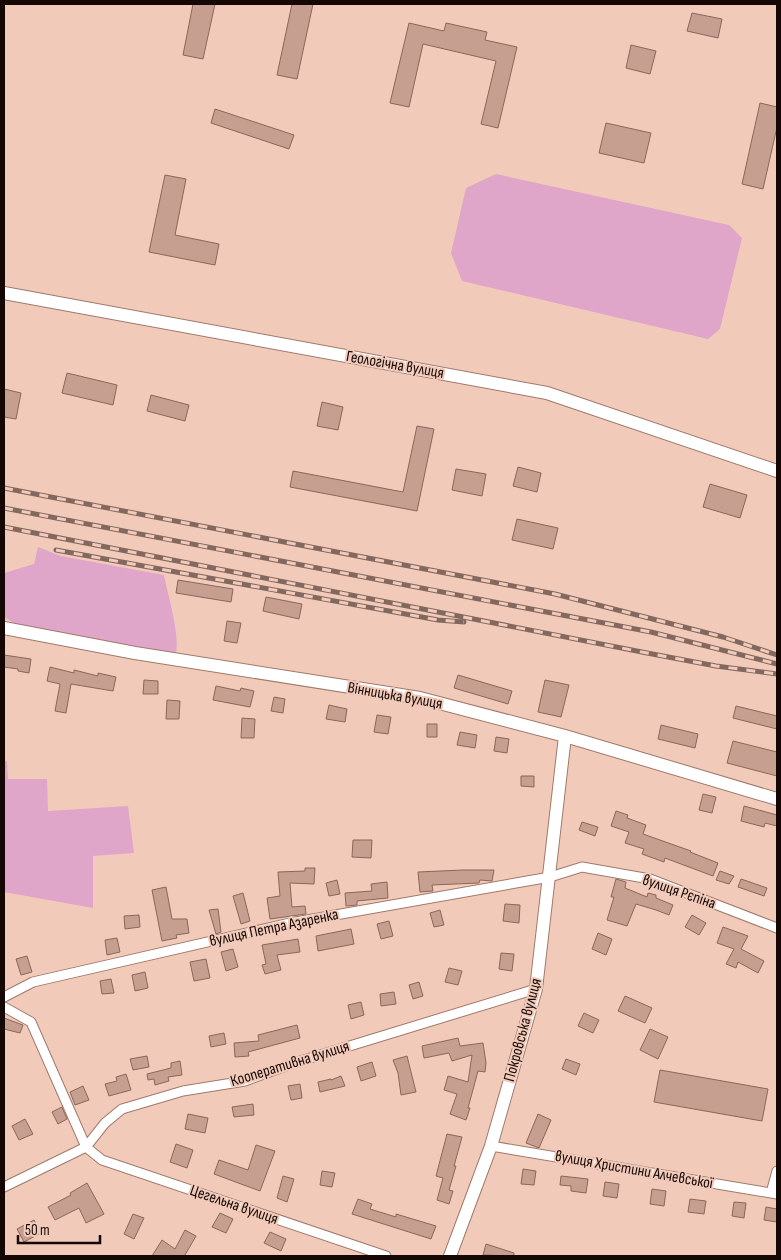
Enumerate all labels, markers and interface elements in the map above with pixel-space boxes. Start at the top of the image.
street label: Геологічна вулиця [345,347,445,383]
street label: Вінницька вулиця [346,678,444,714]
street label: вулиця Рєпіна [640,871,718,913]
street label: вулиця Петра Азаренка [208,905,340,951]
street label: Покровська вулиця [500,976,546,1084]
street label: Кооперативна вулиця [228,1037,352,1091]
street label: вулиця Христини Алчевської [554,1147,715,1193]
street label: Цегельна вулиця [187,1181,281,1229]
scale bar [18,1212,100,1244]
text: 50 m [25,1221,50,1240]

